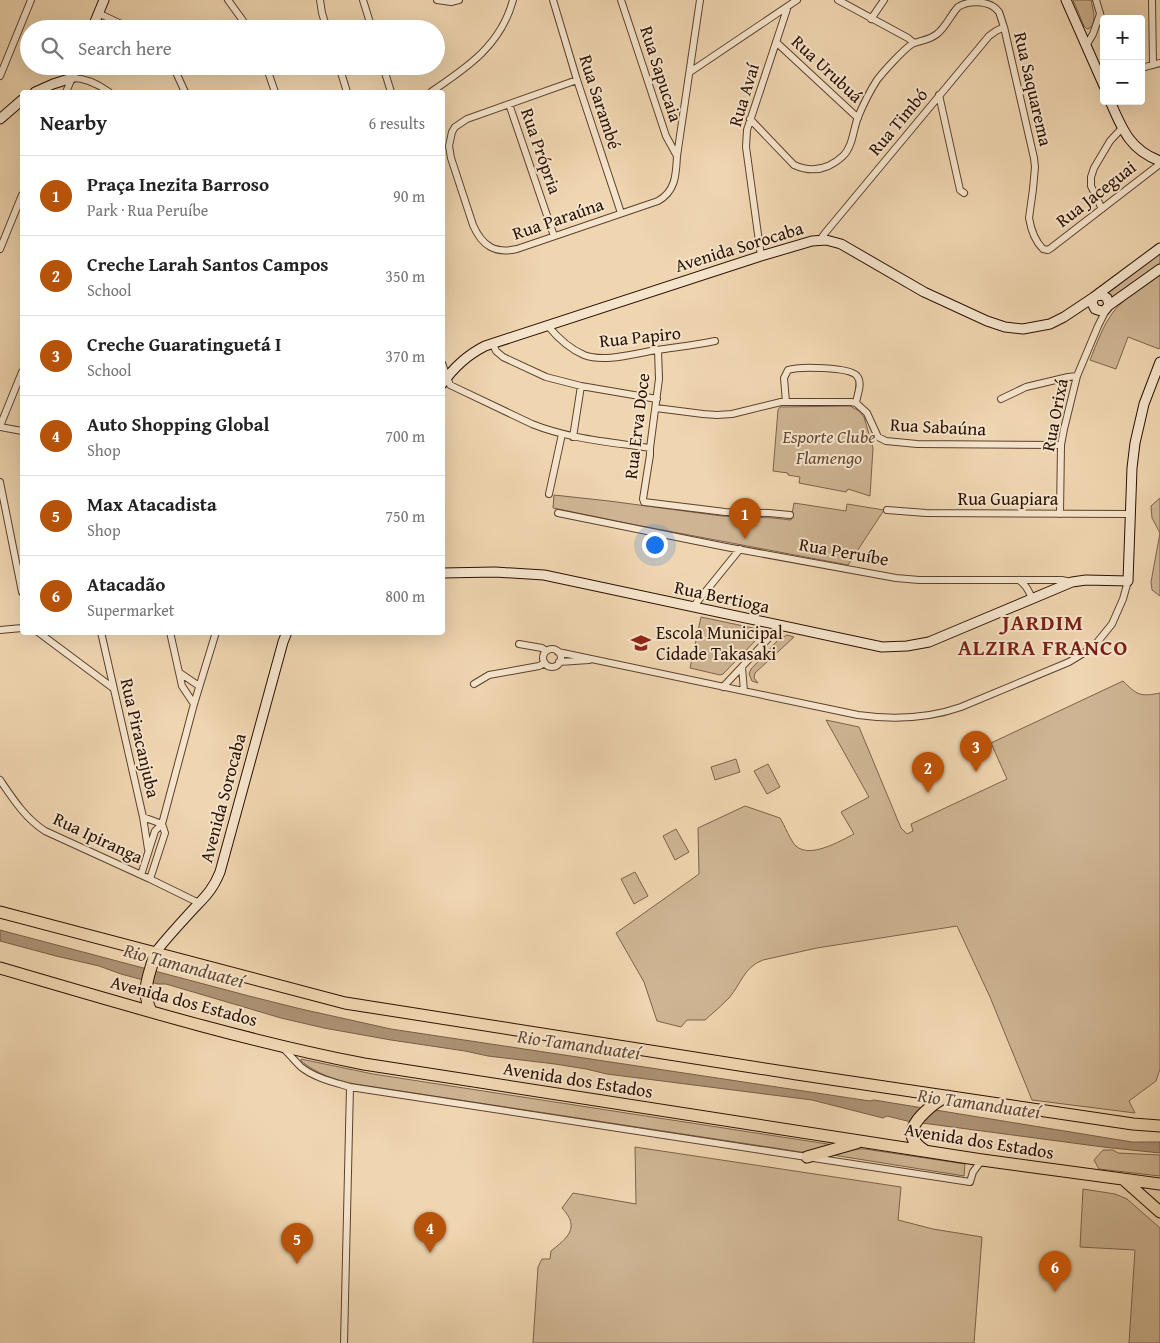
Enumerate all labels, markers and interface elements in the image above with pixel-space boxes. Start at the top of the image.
map controls [1100,15,1145,105]
button: + [1100,15,1145,60]
search box [20,20,445,75]
street label: Rua Sapucaia [633,22,690,126]
street label: Rua Urubuá [786,28,870,109]
street label: Rua Saquarema [1007,29,1060,149]
icon: search [38,34,66,62]
text: Search here [78,34,172,62]
street label: Rua Sarambé [572,51,628,153]
street label: Rua Avaí [721,59,766,130]
button: − [1100,60,1145,105]
street label: Rua Timbó [861,82,934,161]
street label: Rua Própria [514,104,569,198]
text: Nearby [40,107,107,138]
text: 6 results [368,111,425,135]
street label: Rua Jaceguai [1050,154,1142,234]
text: Praça Inezita Barroso [87,170,269,198]
text: 1 [52,184,60,208]
text: 90 m [393,184,425,208]
street label: Rua Paraúna [509,190,608,247]
text: Park · Rua Peruíbe [87,198,208,222]
street label: Avenida Sorocaba [671,214,807,279]
text: Creche Larah Santos Campos [87,250,329,278]
text: 2 [52,264,60,288]
text: 350 m [385,264,425,288]
text: School [87,278,131,302]
street label: Rua Papiro [598,319,682,354]
text: Creche Guaratinguetá I [87,330,281,358]
text: 3 [52,344,60,368]
text: 370 m [385,344,425,368]
text: School [87,358,131,382]
street label: Rua Erva Doce [617,371,656,481]
street label: Rua Orixá [1034,376,1075,454]
text: Auto Shopping Global [87,410,269,438]
street label: Rua Sabaúna [889,411,987,443]
park label: Esporte Clube Flamengo [782,423,875,471]
text: 4 [52,424,60,448]
text: 700 m [385,424,425,448]
text: Shop [87,438,121,462]
street label: Rua Guapiara [958,485,1059,512]
text: Max Atacadista [87,490,217,518]
pin: 1 [729,498,761,539]
text: 5 [52,504,60,528]
text: 750 m [385,504,425,528]
text: Shop [87,518,121,542]
street label: Rua Peruíbe [797,530,891,573]
your location [642,532,668,558]
text: Atacadão [87,570,165,598]
street label: Rua Bertioga [672,573,773,620]
text: 6 [52,584,60,608]
text: 800 m [385,584,425,608]
text: Supermarket [87,598,174,622]
district label: JARDIM ALZIRA FRANCO [958,606,1128,663]
place label: Escola Municipal Cidade Takasaki [656,619,783,667]
school or university icon: Escola Municipal Cidade Takasaki [630,632,652,654]
street label: Rua Piracanjuba [114,675,167,801]
street label: Avenida Sorocaba [192,730,253,866]
pin: 3 [960,731,992,772]
pin: 2 [912,752,944,793]
street label: Rua Ipiranga [49,805,148,870]
water label: Rio Tamanduateí [120,935,249,995]
street label: Avenida dos Estados [108,968,261,1033]
water label: Rio Tamanduateí [515,1021,644,1067]
street label: Avenida dos Estados [501,1054,655,1105]
water label: Rio Tamanduateí [915,1080,1044,1126]
street label: Avenida dos Estados [902,1115,1056,1166]
pin: 4 [414,1212,446,1253]
pin: 5 [281,1223,313,1264]
pin: 6 [1039,1251,1071,1292]

